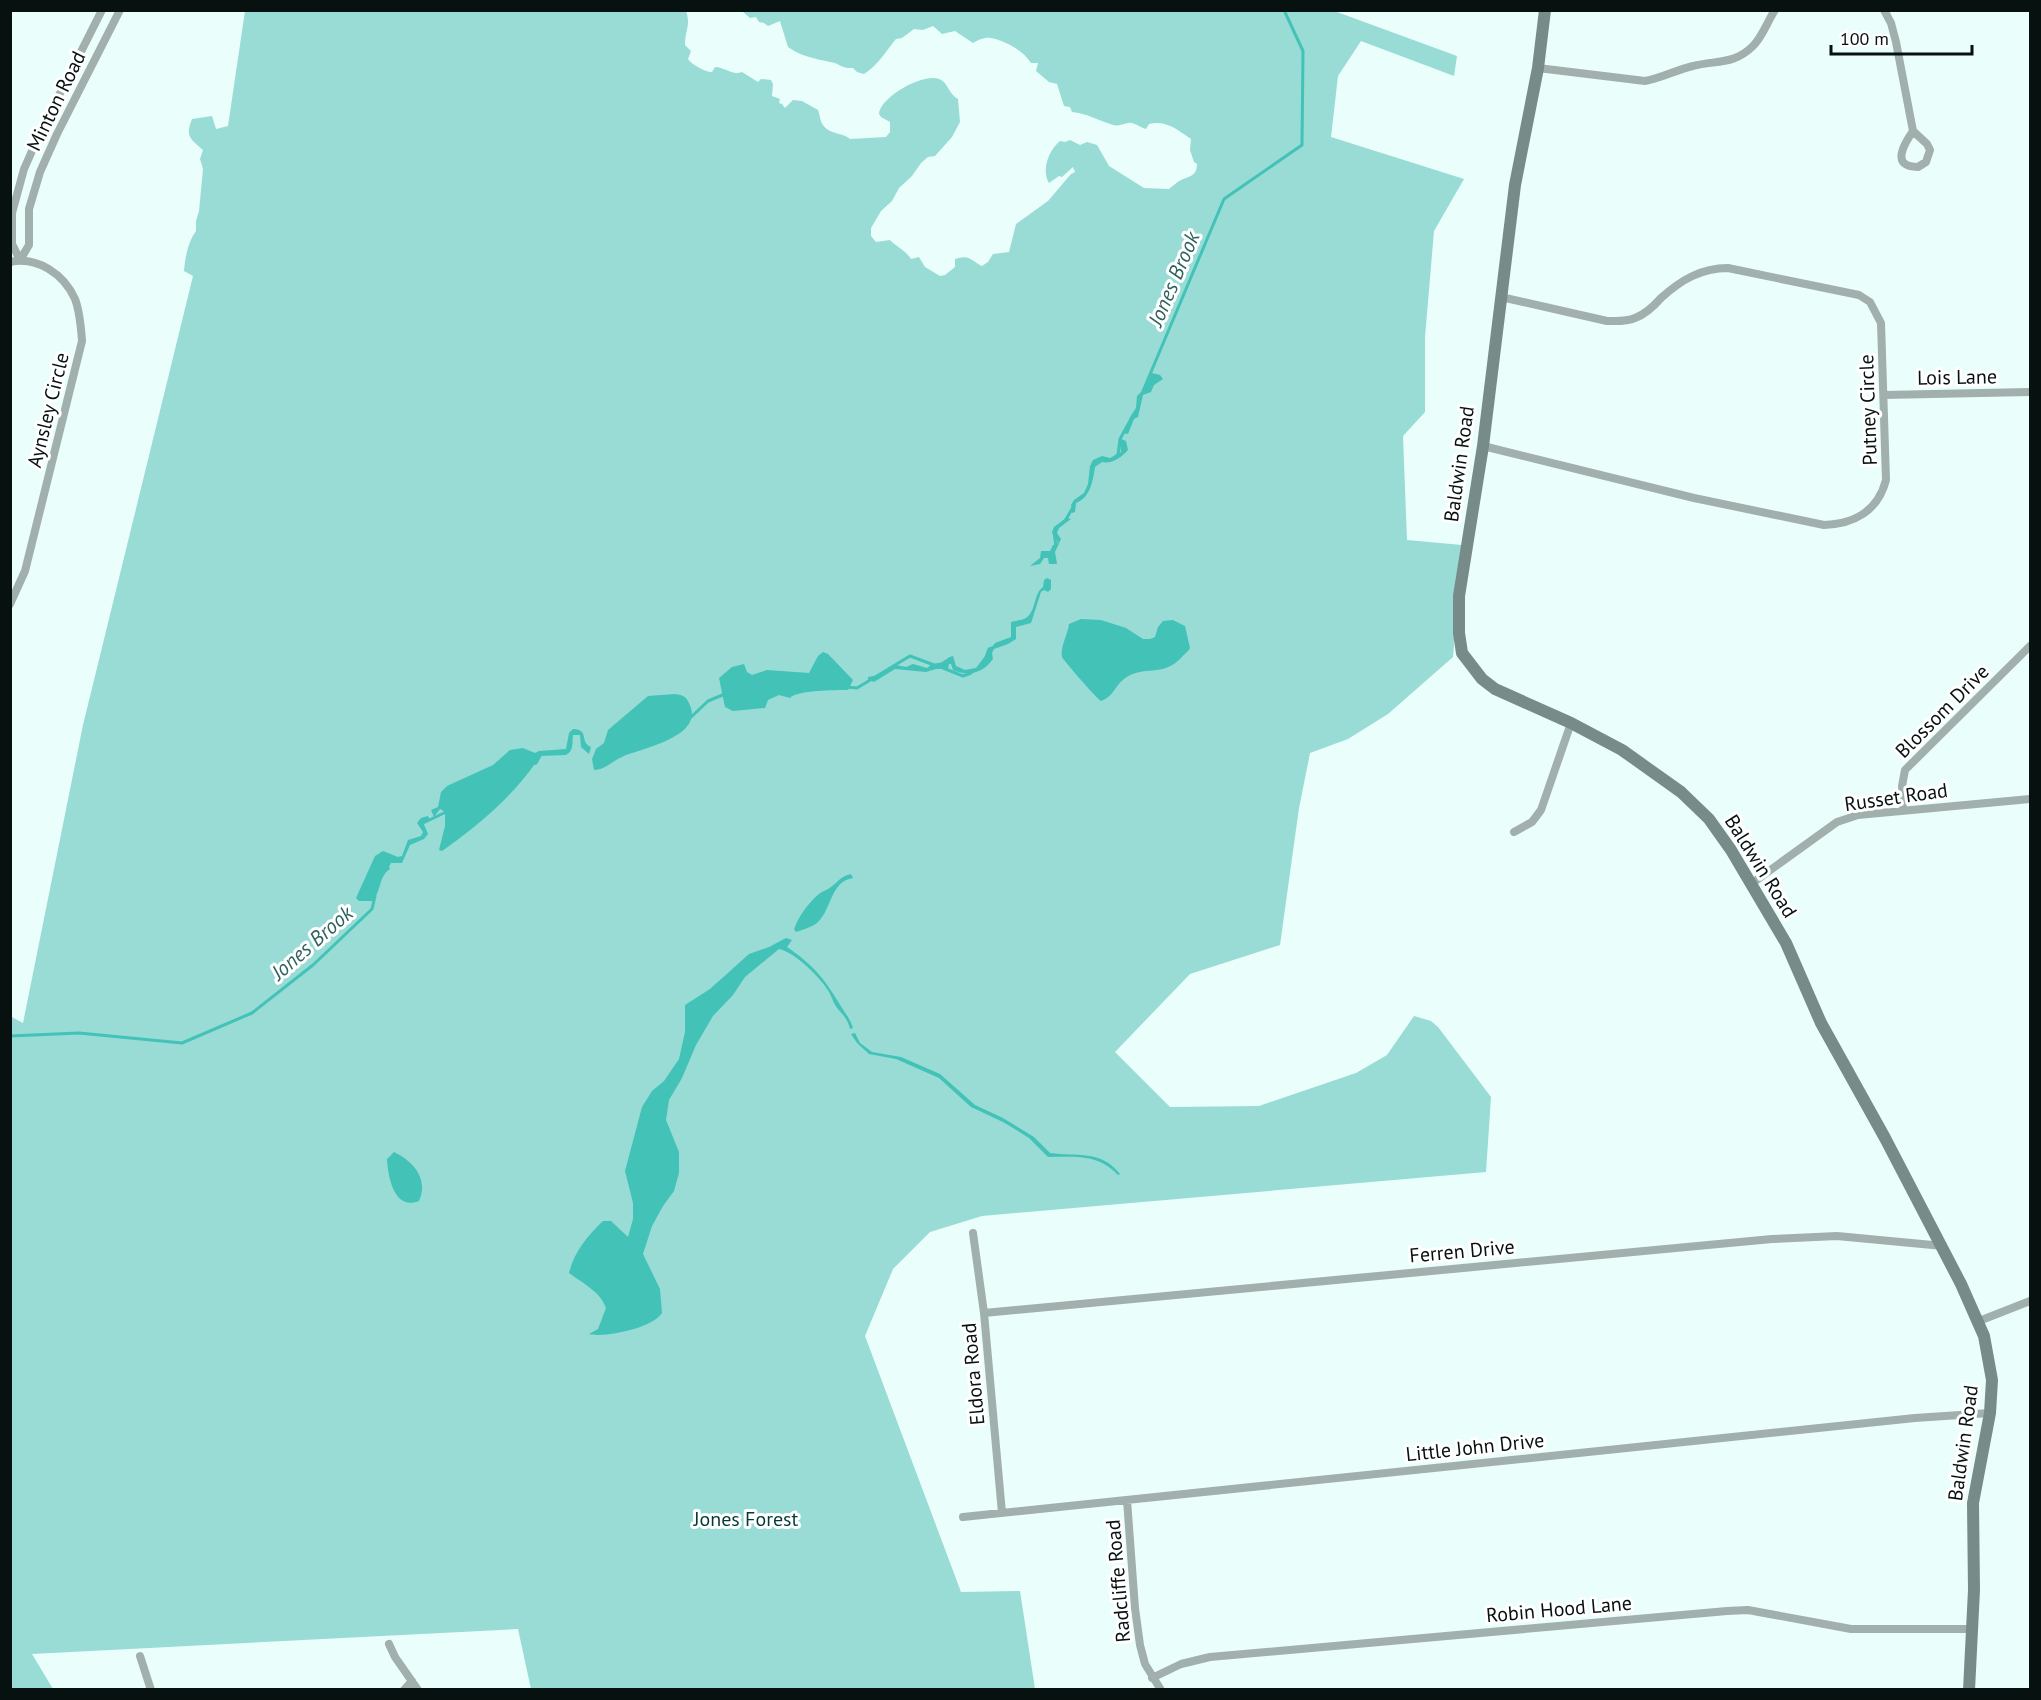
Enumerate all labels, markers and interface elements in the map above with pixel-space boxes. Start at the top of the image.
scale bar [1831,18,1972,56]
text: 100 m [1840,27,1889,50]
street label: Minton Road [21,47,91,155]
water label: Jones Brook [1141,226,1206,332]
street label: Aynsley Circle [21,350,75,470]
street label: Putney Circle [1853,354,1883,466]
street label: Lois Lane [1917,363,1997,391]
street label: Baldwin Road [1438,404,1480,524]
street label: Blossom Drive [1890,659,1994,763]
street label: Russet Road [1843,777,1949,817]
street label: Baldwin Road [1719,810,1803,922]
water label: Jones Brook [264,899,359,987]
street label: Ferren Drive [1408,1233,1516,1269]
street label: Eldora Road [956,1322,990,1426]
street label: Baldwin Road [1942,1383,1984,1503]
street label: Little John Drive [1404,1427,1546,1467]
park label: Jones Forest [693,1506,799,1532]
street label: Radcliffe Road [1100,1519,1136,1643]
street label: Robin Hood Lane [1485,1590,1633,1628]

